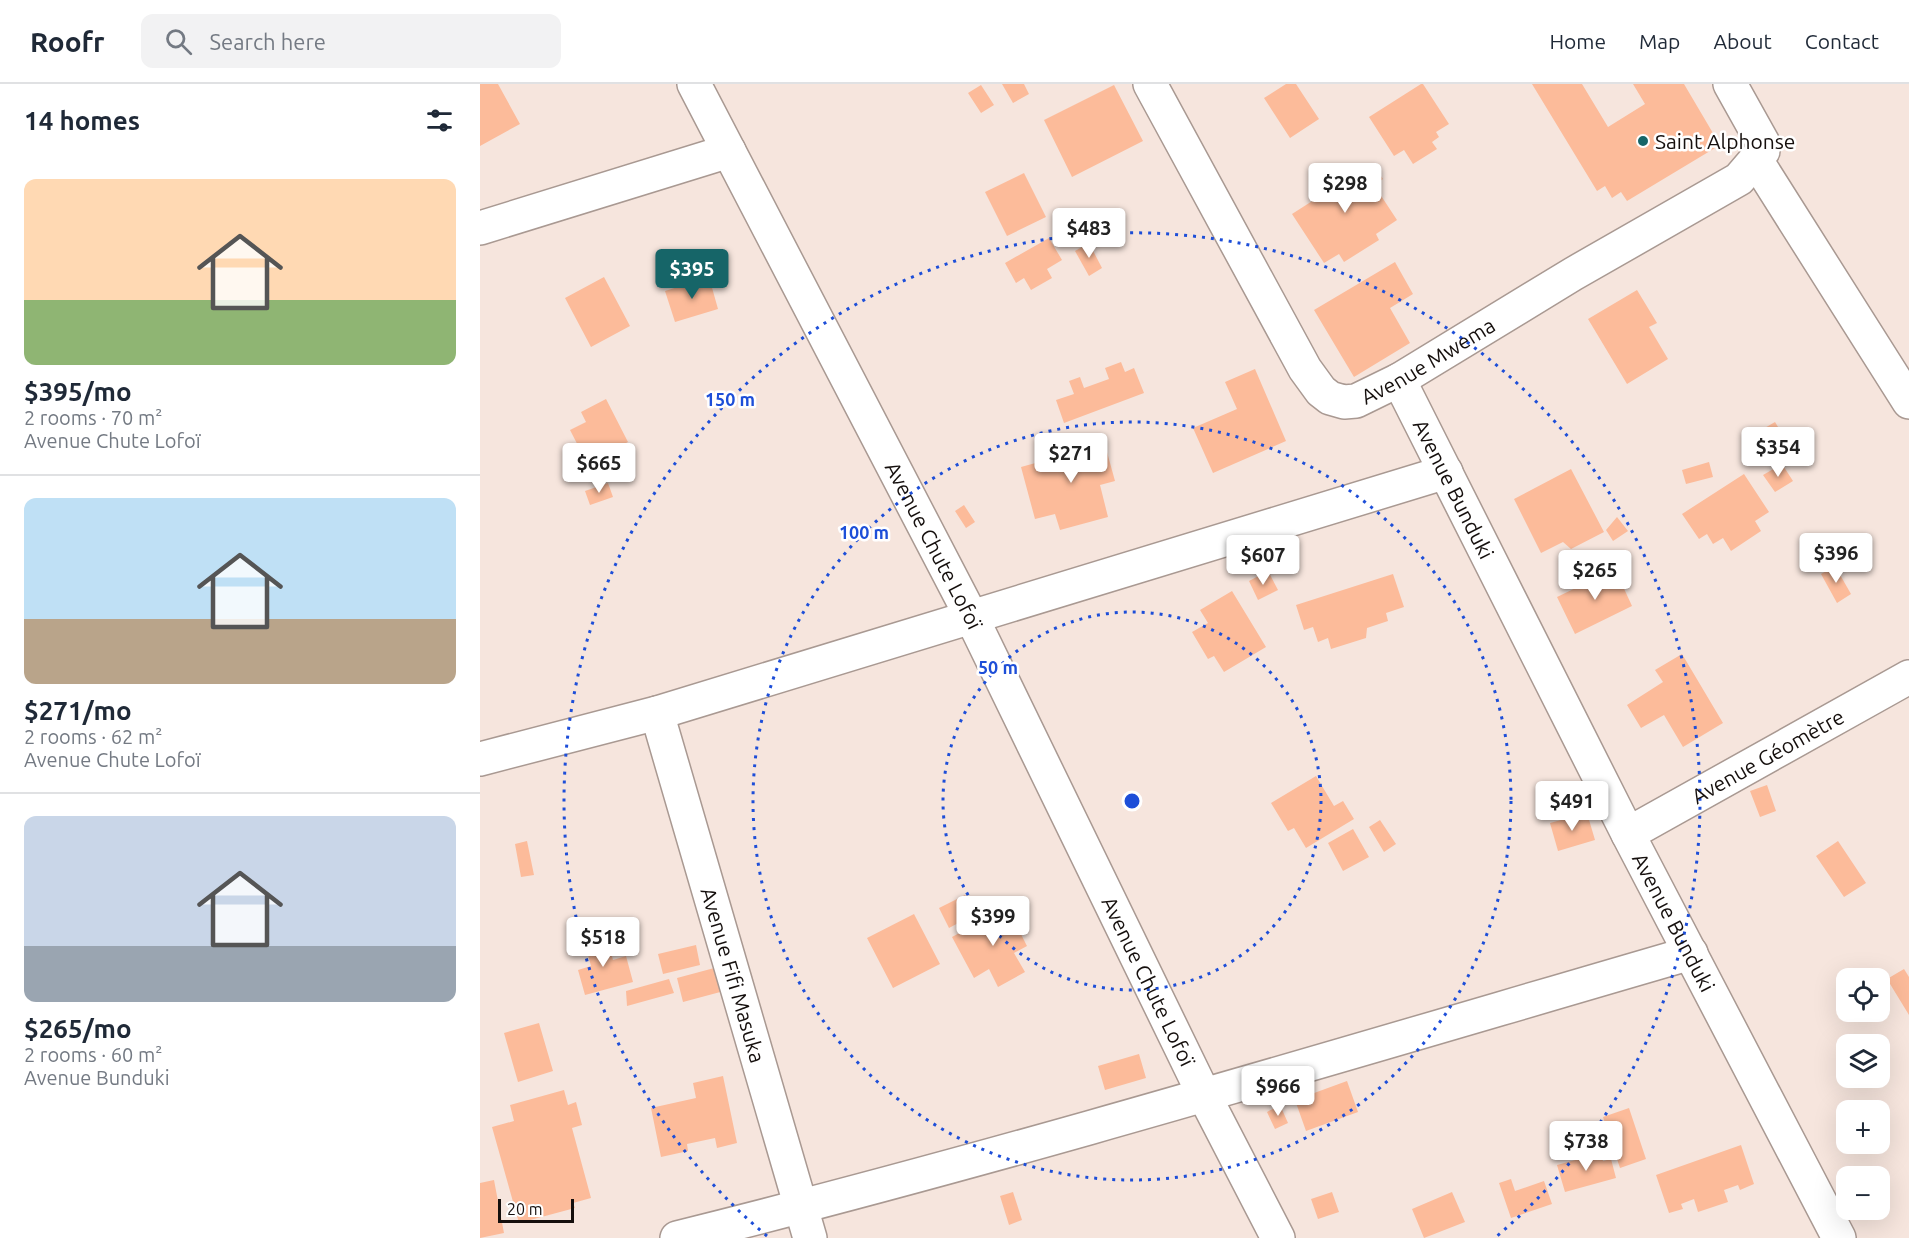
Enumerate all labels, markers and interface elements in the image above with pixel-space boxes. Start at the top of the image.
search box [141,14,561,68]
icon: search [162,25,195,58]
text: Roofr [30,26,105,57]
text: Search here [210,29,326,54]
text: Home [1549,29,1606,53]
text: Map [1639,29,1680,53]
text: About [1713,29,1772,53]
text: Contact [1805,29,1879,53]
icon: filters [423,104,456,137]
text: 14 homes [24,106,140,135]
place label: Saint Alphonse [1655,129,1795,153]
marker: Saint Alphonse [1636,134,1650,148]
pin: $298 [1309,163,1381,214]
text: $298 [1322,171,1368,194]
pin: $483 [1053,208,1125,259]
text: $483 [1066,216,1112,239]
icon: home [186,218,294,326]
pin: $395 [656,249,728,300]
text: $395 [669,257,715,280]
street label: Avenue Mwema [1357,313,1499,409]
text: $395/mo [24,377,132,406]
text: 150 m [705,389,755,409]
text: 2 rooms · 70 m² [24,406,162,429]
street label: Avenue Bunduki [1409,415,1499,563]
pin: $354 [1742,427,1814,478]
text: Avenue Chute Lofoï [24,429,201,452]
pin: $271 [1035,433,1107,484]
text: $354 [1755,435,1801,458]
text: $271 [1048,441,1094,464]
pin: $665 [563,443,635,494]
text: $665 [576,451,622,474]
street label: Avenue Chute Lofoï [881,457,988,634]
text: 100 m [839,522,889,542]
pin: $396 [1800,533,1872,584]
pin: $607 [1227,535,1299,586]
icon: home [186,537,294,645]
text: $396 [1813,541,1859,564]
text: $607 [1240,543,1286,566]
pin: $265 [1559,550,1631,601]
text: $265 [1572,558,1618,581]
text: 50 m [978,657,1018,677]
text: $271/mo [24,696,132,725]
street label: Avenue Géomètre [1687,704,1848,808]
text: 2 rooms · 62 m² [24,725,162,748]
text: Avenue Chute Lofoï [24,748,201,771]
pin: $491 [1536,781,1608,832]
text: $491 [1549,789,1595,812]
centre of rings [1122,791,1142,811]
street label: Avenue Bunduki [1628,849,1720,996]
icon: home [186,855,294,963]
street label: Avenue Fifi Masuka [697,885,770,1065]
street label: Avenue Chute Lofoï [1097,893,1200,1071]
pin: $399 [957,896,1029,947]
text: $399 [970,904,1016,927]
pin: $518 [567,917,639,968]
text: $518 [580,925,626,948]
map controls [1836,968,1890,1220]
button: locate [1836,968,1890,1022]
text: $265/mo [24,1014,132,1043]
button: layers [1836,1034,1890,1088]
text: 2 rooms · 60 m² [24,1043,162,1066]
text: Avenue Bunduki [24,1066,170,1089]
pin: $966 [1242,1066,1314,1117]
text: $966 [1255,1074,1301,1097]
button: + [1836,1100,1890,1154]
pin: $738 [1550,1121,1622,1172]
text: $738 [1563,1129,1609,1152]
button: − [1836,1166,1890,1220]
scale bar [498,1196,574,1224]
text: 20 m [507,1200,543,1218]

